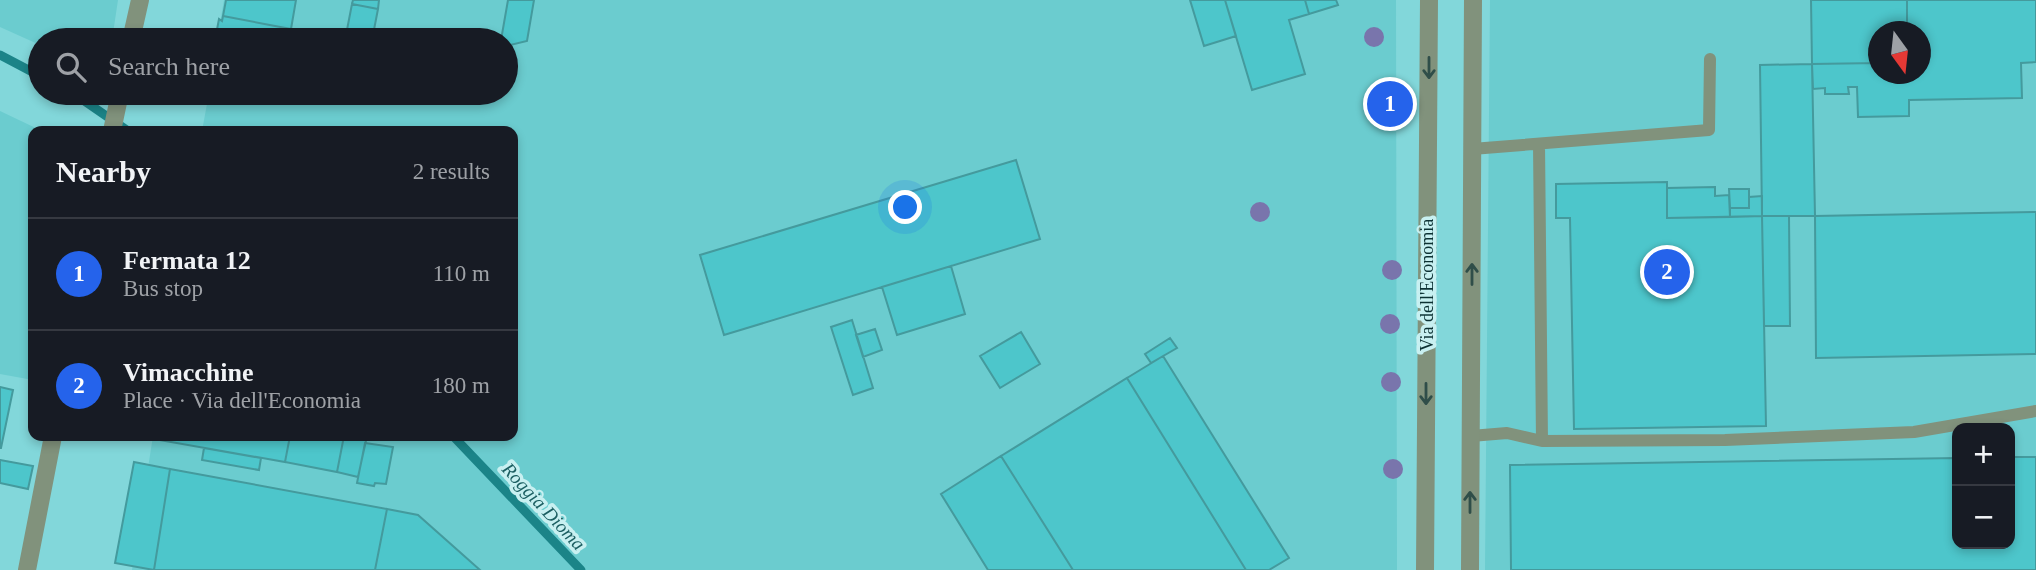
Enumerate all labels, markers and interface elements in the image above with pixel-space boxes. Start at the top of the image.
north arrow [1868,21,1931,84]
search box [28,28,518,105]
icon: search [52,48,90,86]
text: Search here [108,52,230,81]
one-way arrow [1422,56,1436,79]
pin: 1 [1367,78,1413,130]
text: Nearby [56,155,151,188]
text: 2 results [413,159,490,184]
your location [888,190,922,224]
street label: Via dell'Economia [1417,219,1437,351]
text: Fermata 12 [123,246,251,275]
pin: 2 [1644,246,1690,298]
text: 1 [73,261,85,286]
text: 110 m [433,261,490,286]
one-way arrow [1465,263,1479,286]
text: Bus stop [123,276,203,301]
text: Vimacchine [123,358,253,387]
text: 2 [73,373,85,398]
text: 180 m [432,373,490,398]
one-way arrow [1419,382,1433,405]
text: Place · Via dell'Economia [123,388,361,413]
map controls [1952,423,2015,549]
button: + [1952,423,2015,486]
water label: Roggia Dioma [497,458,589,554]
button: − [1952,486,2015,549]
one-way arrow [1463,491,1477,514]

